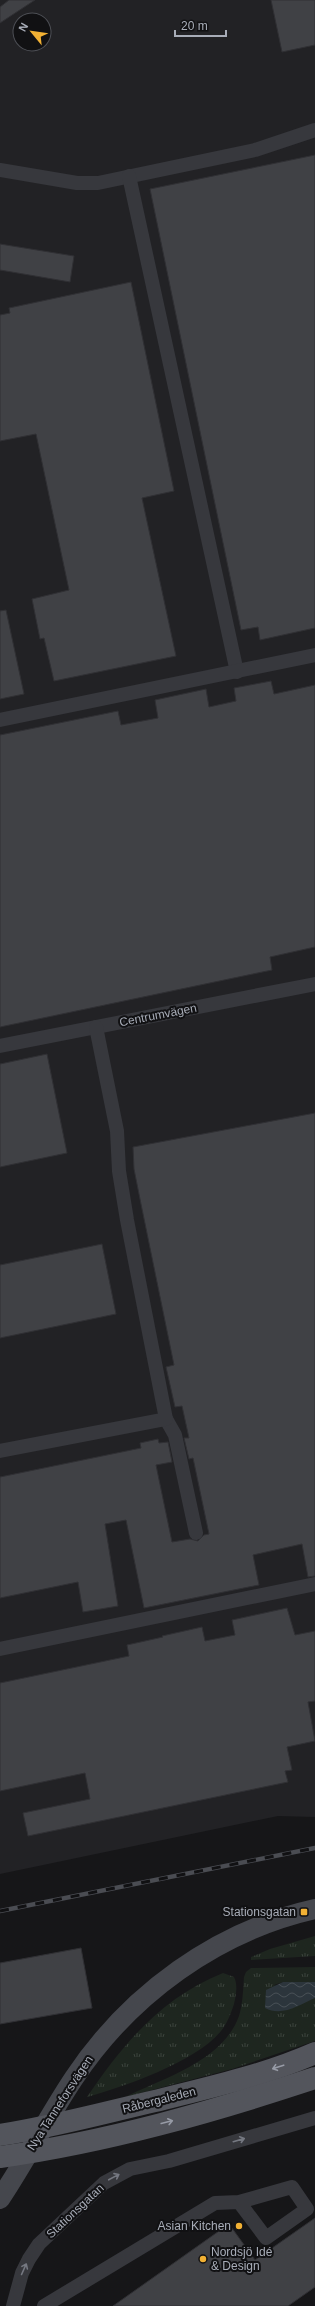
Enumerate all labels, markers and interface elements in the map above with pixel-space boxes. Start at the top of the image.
north arrow [12,12,52,52]
scale bar [175,12,226,38]
text: 20 m [181,19,208,33]
text: N [16,21,30,34]
street label: Centrumvägen [118,1001,198,1029]
place label: Stationsgatan [223,1905,296,1919]
marker: Stationsgatan [299,1907,309,1917]
street label: Nya Tanneforsvägen [24,2053,96,2153]
one-way arrow [273,2063,285,2071]
street label: Råbergaleden [121,2084,197,2116]
one-way arrow [160,2118,173,2125]
one-way arrow [232,2136,245,2143]
one-way arrow [108,2173,120,2181]
street label: Stationsgatan [43,2181,107,2241]
place label: Asian Kitchen [158,2219,231,2233]
marker: Asian Kitchen [234,2221,244,2231]
place label: Nordsjö Idé & Design [211,2245,273,2273]
marker: Nordsjö Idé & Design [198,2254,208,2264]
one-way arrow [21,2263,28,2275]

